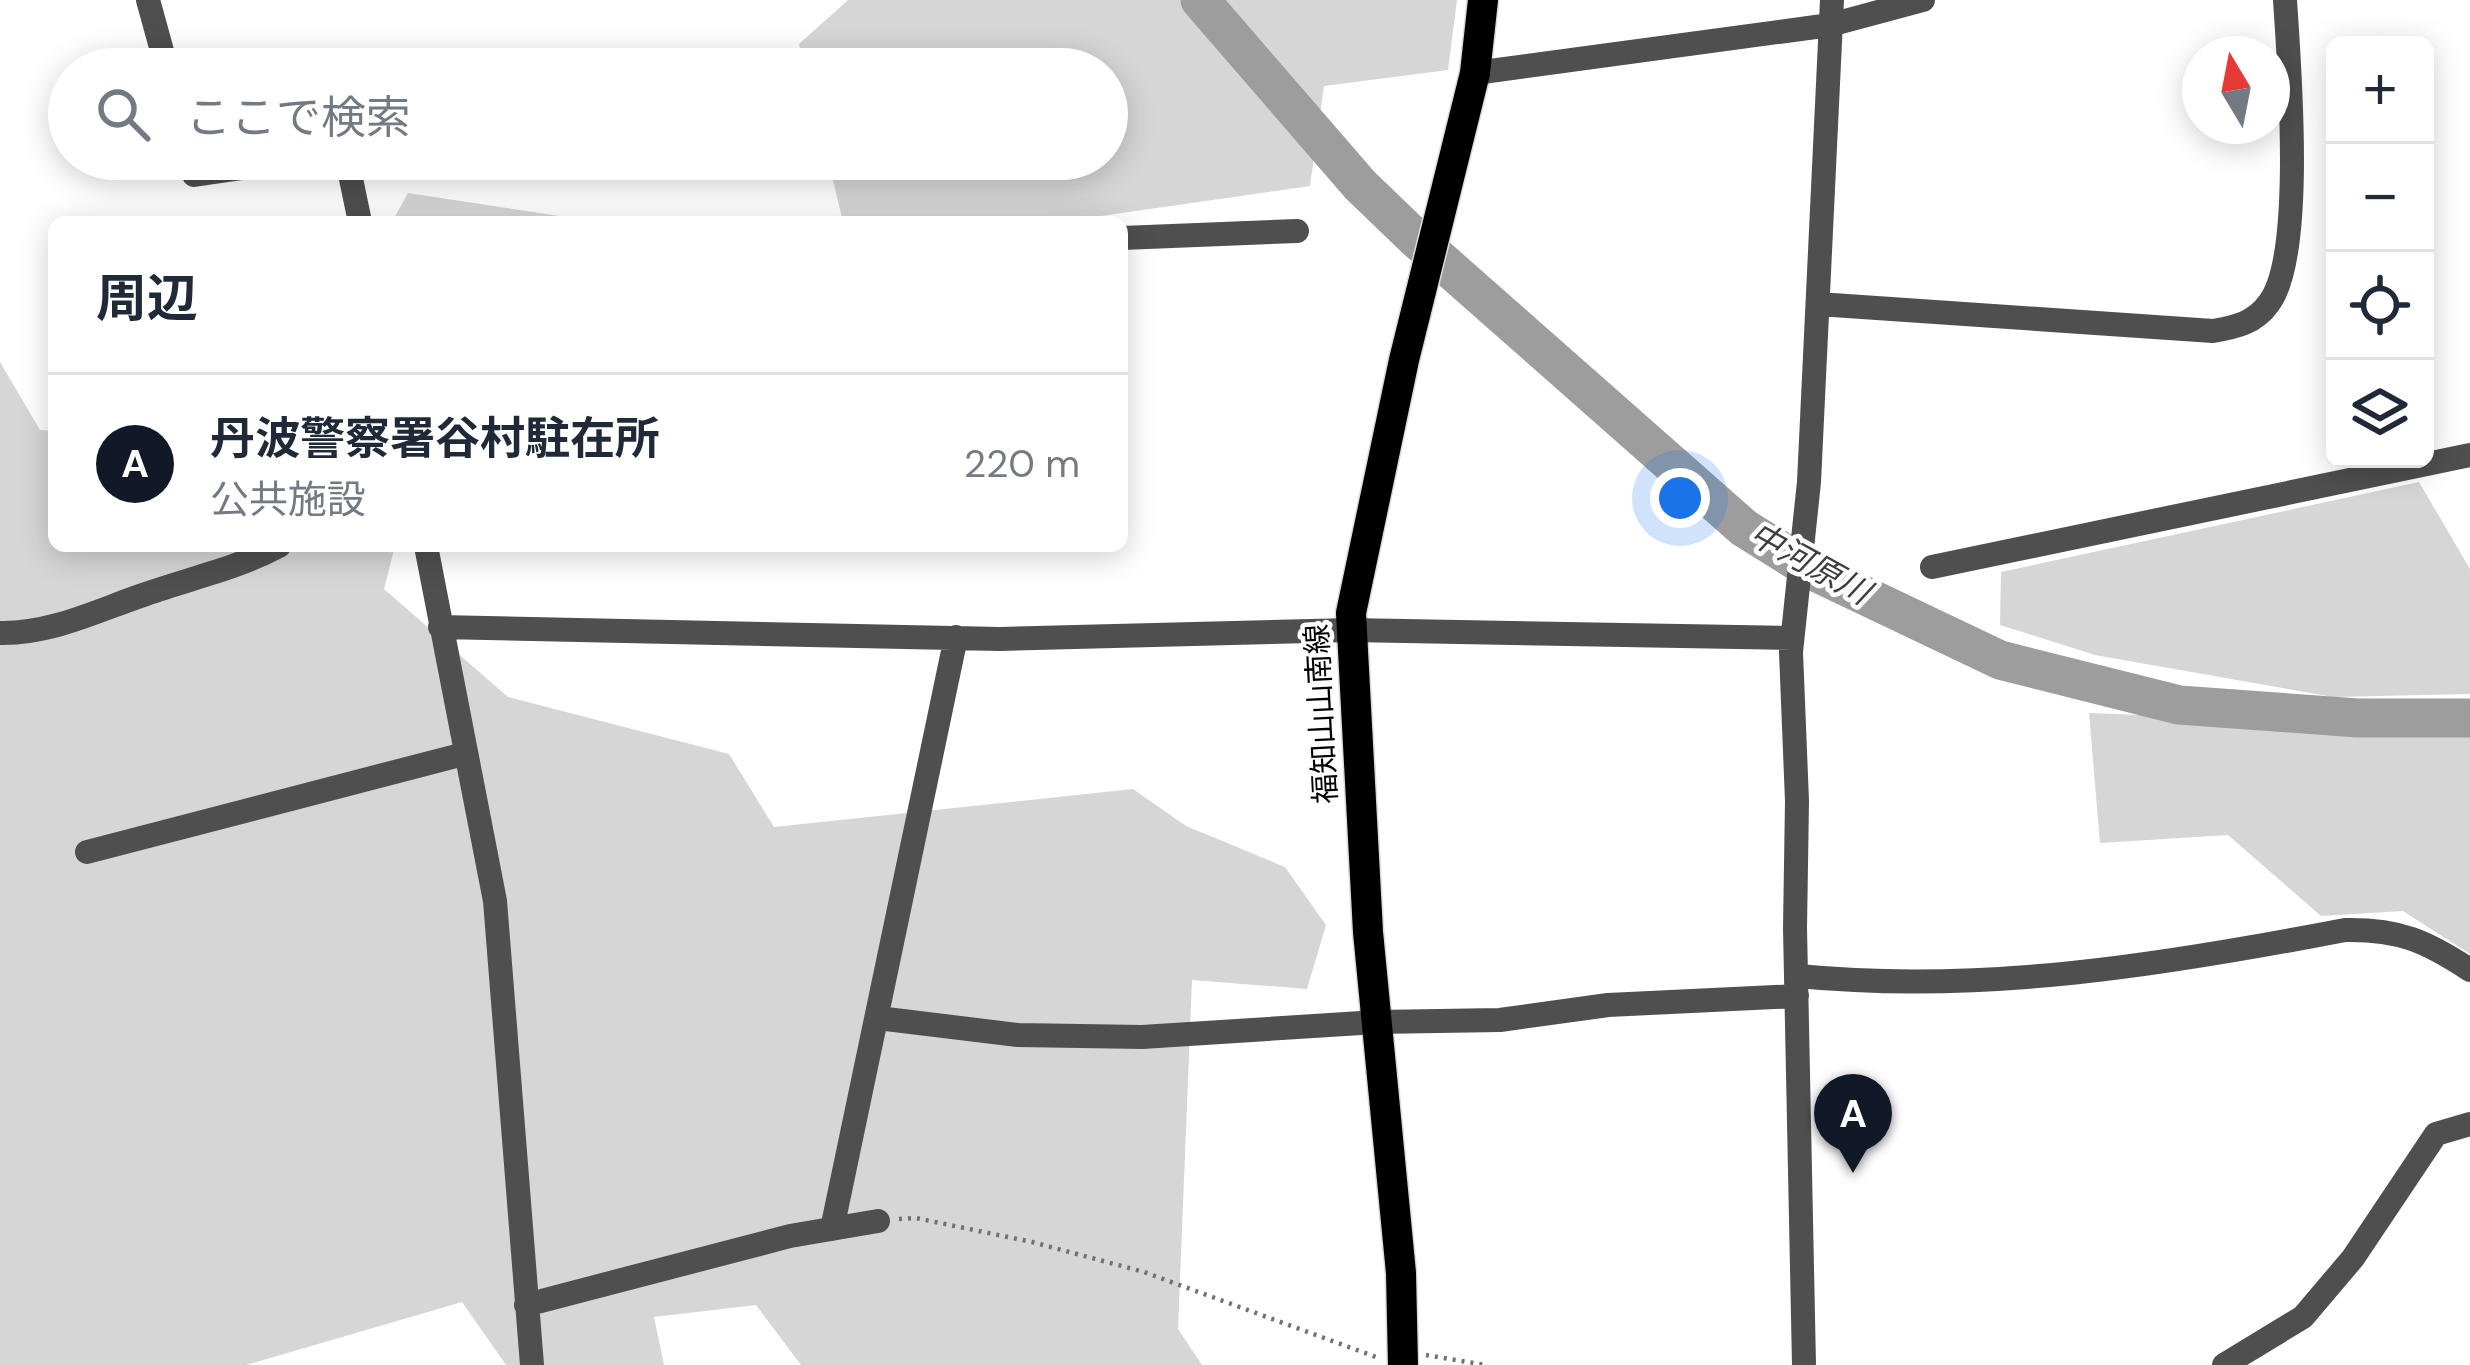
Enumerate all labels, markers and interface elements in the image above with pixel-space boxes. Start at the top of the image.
north arrow [2182,36,2290,144]
map controls [2326,36,2434,468]
button: + [2326,36,2434,144]
search box [48,48,1128,180]
icon: search [90,81,156,147]
text: ここで検索 [186,88,411,147]
button: − [2326,144,2434,252]
button: locate [2326,252,2434,360]
text: 周辺 [96,265,198,332]
button: layers [2326,360,2434,468]
text: 丹波警察署谷村駐在所 [210,409,660,468]
text: A [121,438,149,489]
text: 220 m [964,438,1080,489]
your location [1650,468,1710,528]
text: 公共施設 [210,474,366,525]
water label: 中河原川 [1742,512,1881,615]
street label: 福知山山南線 [1297,623,1345,805]
pin: A [1814,1074,1892,1173]

